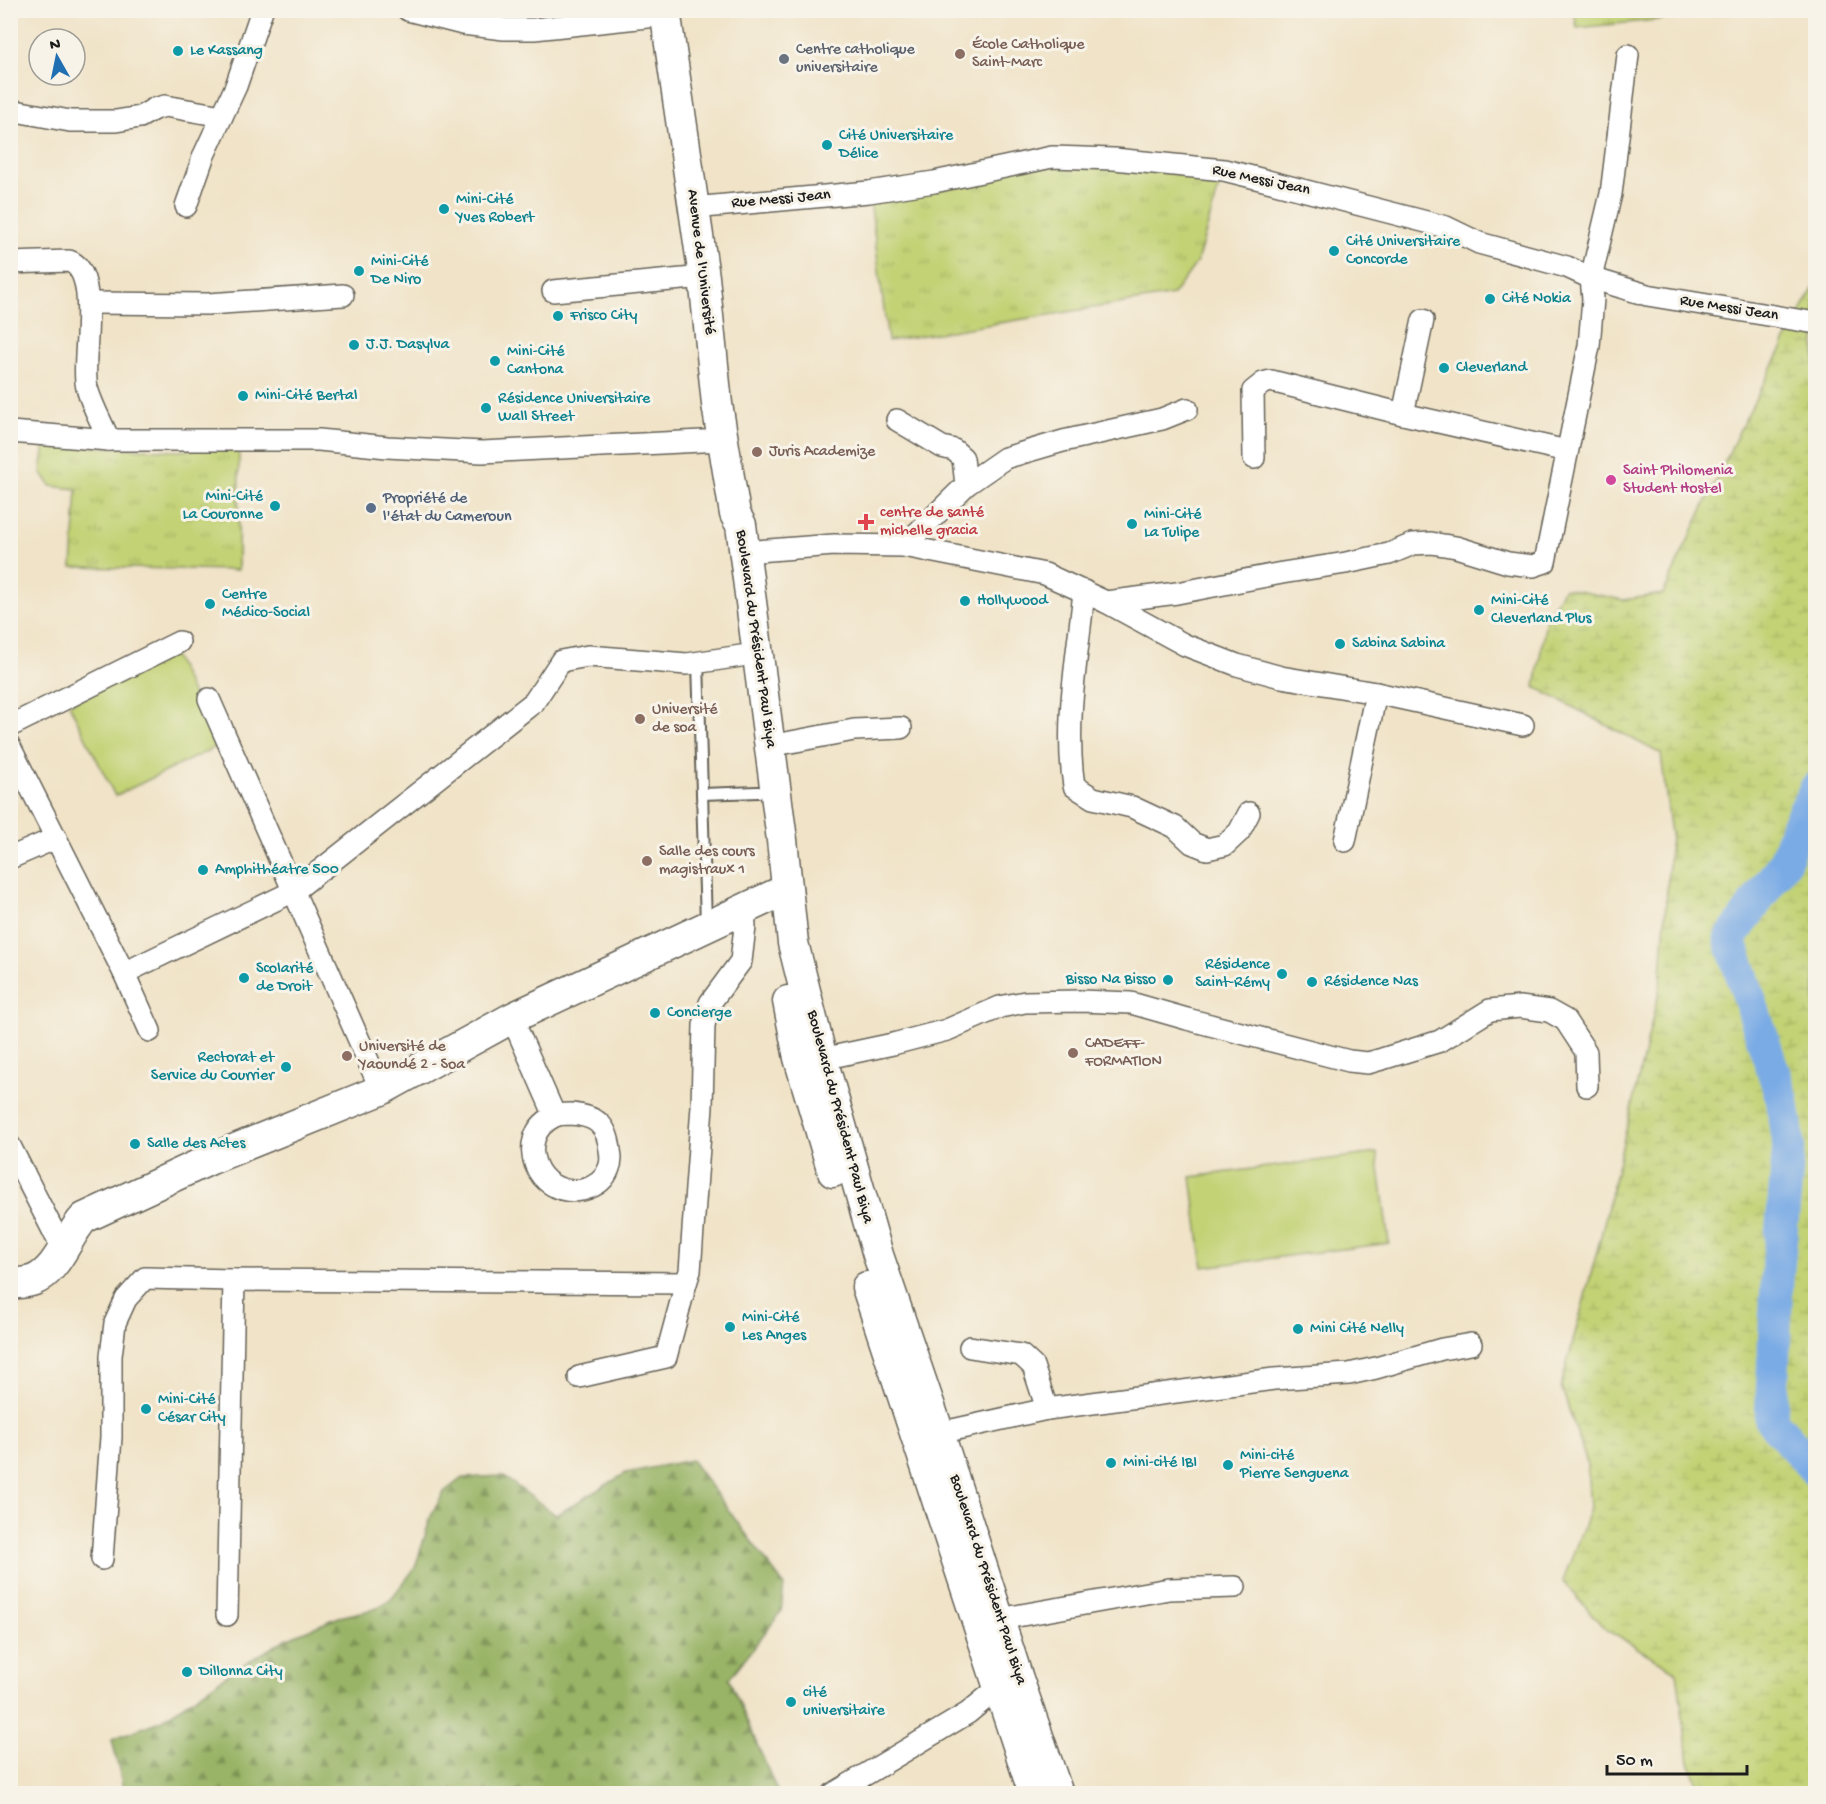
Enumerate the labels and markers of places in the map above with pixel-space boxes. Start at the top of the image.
place label: École Catholique Saint-Marc [972,36,1085,73]
place label: Centre catholique universitaire [796,41,916,78]
place label: Le Kassang [190,42,263,61]
marker: Le Kassang [171,44,185,58]
marker: École Catholique Saint-Marc [953,47,967,61]
marker: Centre catholique universitaire [777,52,791,66]
place label: Cité Universitaire Délice [838,127,954,164]
marker: Cité Universitaire Délice [820,138,834,152]
place label: Mini-Cité Yves Robert [454,191,535,228]
marker: Mini-Cité Yves Robert [437,202,451,216]
place label: Cité Universitaire Concorde [1346,233,1461,270]
marker: Cité Universitaire Concorde [1327,244,1341,258]
place label: Mini-Cité De Niro [370,253,429,290]
marker: Mini-Cité De Niro [352,264,366,278]
place label: Cité Nokia [1502,290,1572,309]
marker: Cité Nokia [1483,292,1497,306]
place label: Frisco City [569,307,637,326]
marker: Frisco City [551,309,565,323]
place label: J.J. Dasylva [366,336,450,355]
marker: J.J. Dasylva [347,338,361,352]
place label: Mini-Cité Cantona [507,343,565,380]
marker: Mini-Cité Cantona [488,354,502,368]
place label: Cleverland [1456,359,1528,378]
marker: Cleverland [1437,361,1451,375]
place label: Mini-Cité Bertal [255,387,357,406]
marker: Mini-Cité Bertal [236,389,250,403]
place label: Résidence Universitaire Wall Street [498,390,651,427]
marker: Résidence Universitaire Wall Street [479,401,493,415]
place label: Juris Academize [769,443,876,462]
marker: Juris Academize [750,445,764,459]
place label: Saint Philomenia Student Hostel [1623,462,1734,499]
marker: Saint Philomenia Student Hostel [1604,473,1618,487]
place label: Mini-Cité La Couronne [183,488,264,525]
place label: Propriété de l'état du Cameroun [382,490,512,527]
marker: Mini-Cité La Couronne [268,499,282,513]
marker: Propriété de l'état du Cameroun [364,501,378,515]
place label: centre de santé michelle gracia [880,504,985,541]
place label: Mini-Cité La Tulipe [1144,506,1202,543]
marker: centre de santé michelle gracia [857,513,875,531]
marker: Mini-Cité La Tulipe [1125,517,1139,531]
place label: Centre Médico-Social [222,586,310,623]
place label: Hollywood [977,592,1049,611]
place label: Mini-Cité Cleverland Plus [1491,592,1592,629]
marker: Hollywood [958,594,972,608]
marker: Centre Médico-Social [203,597,217,611]
marker: Mini-Cité Cleverland Plus [1472,603,1486,617]
place label: Sabina Sabina [1352,635,1446,654]
marker: Sabina Sabina [1333,637,1347,651]
place label: Université de soa [652,701,718,738]
marker: Université de soa [633,712,647,726]
place label: Salle des cours magistraux 1 [659,843,756,880]
marker: Salle des cours magistraux 1 [640,854,654,868]
place label: Amphithéatre 500 [215,861,339,880]
marker: Amphithéatre 500 [196,863,210,877]
place label: Résidence Saint-Rémy [1195,956,1271,993]
place label: Scolarité de Droit [256,960,314,997]
marker: Résidence Saint-Rémy [1275,967,1289,981]
marker: Scolarité de Droit [237,971,251,985]
place label: Bisso Na Bisso [1065,971,1156,990]
marker: Bisso Na Bisso [1161,973,1175,987]
place label: Résidence Nas [1324,973,1419,992]
marker: Résidence Nas [1305,975,1319,989]
place label: Concierge [667,1004,733,1023]
marker: Concierge [648,1006,662,1020]
place label: CADEFF- FORMATION [1084,1035,1162,1072]
place label: Université de Yaoundé 2 - Soa [357,1038,466,1075]
marker: CADEFF- FORMATION [1066,1046,1080,1060]
place label: Rectorat et Service du Courrier [151,1049,275,1086]
marker: Université de Yaoundé 2 - Soa [340,1049,354,1063]
marker: Rectorat et Service du Courrier [279,1060,293,1074]
place label: Salle des Actes [147,1135,246,1154]
marker: Salle des Actes [128,1137,142,1151]
place label: Mini-Cité Les Anges [742,1309,807,1346]
marker: Mini-Cité Les Anges [723,1320,737,1334]
place label: Mini Cité Nelly [1310,1320,1404,1339]
marker: Mini Cité Nelly [1291,1322,1305,1336]
place label: Mini-Cité César City [158,1391,226,1428]
marker: Mini-Cité César City [139,1402,153,1416]
place label: Mini-cité Pierre Senguena [1239,1447,1350,1484]
place label: Mini-cité IBI [1123,1454,1197,1473]
marker: Mini-cité IBI [1104,1456,1118,1470]
marker: Mini-cité Pierre Senguena [1221,1458,1235,1472]
place label: Dillonna City [198,1663,283,1682]
marker: Dillonna City [180,1665,194,1679]
place label: cité universitaire [803,1684,885,1721]
marker: cité universitaire [784,1695,798,1709]

